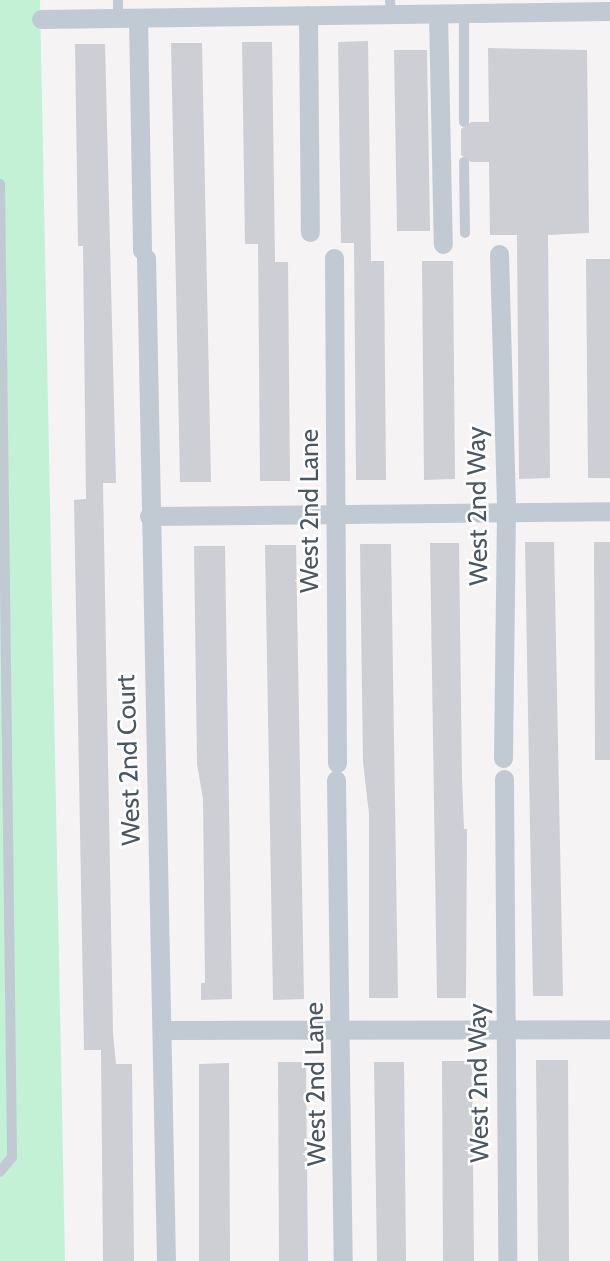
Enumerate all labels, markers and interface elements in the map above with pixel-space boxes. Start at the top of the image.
street label: West 2nd Way [461,426,495,586]
street label: West 2nd Lane [294,429,326,593]
street label: West 2nd Court [110,674,148,846]
street label: West 2nd Lane [299,1002,333,1166]
street label: West 2nd Way [462,1003,496,1163]

